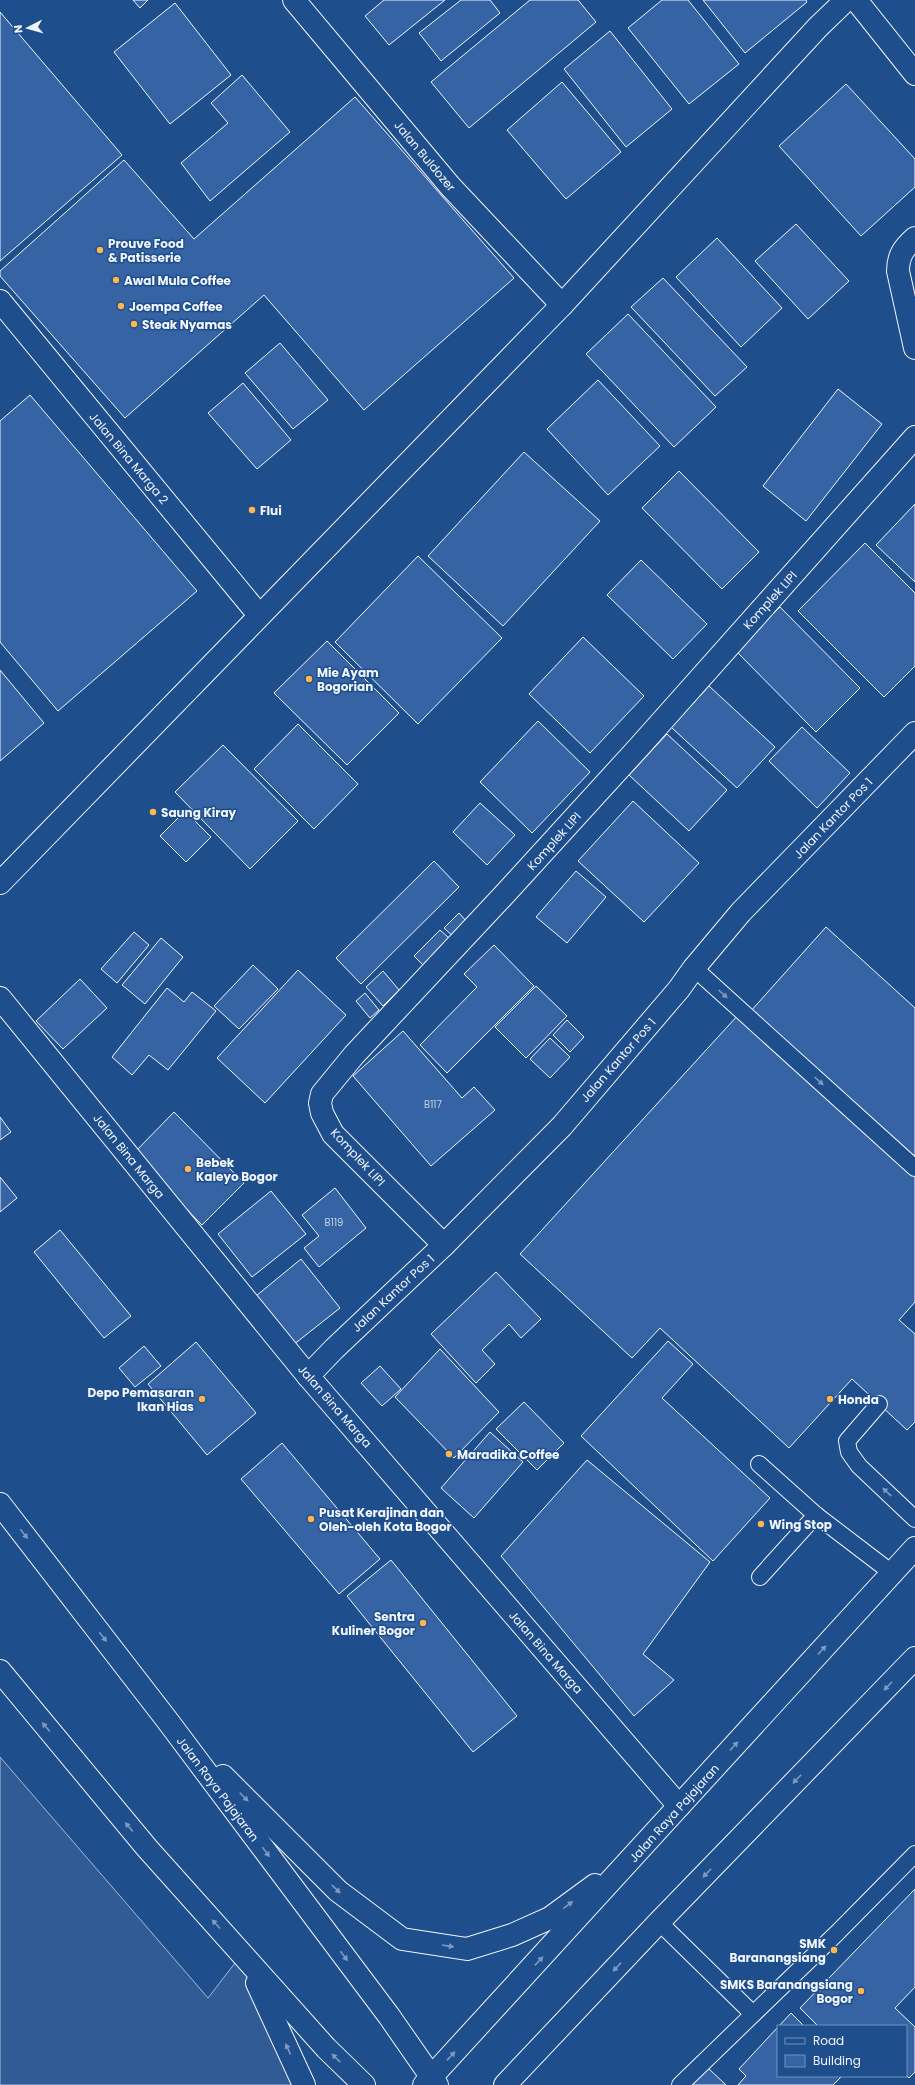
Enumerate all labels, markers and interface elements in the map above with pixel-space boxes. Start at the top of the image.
north arrow [8,8,48,48]
text: N [10,24,26,34]
street label: Jalan Buldozer [390,117,460,195]
place label: Prouve Food & Patisserie [108,235,184,266]
marker: Prouve Food & Patisserie [95,245,105,255]
place label: Awal Mula Coffee [124,272,232,289]
marker: Awal Mula Coffee [111,275,121,285]
place label: Joempa Coffee [129,298,223,315]
marker: Joempa Coffee [116,301,126,311]
place label: Steak Nyamas [142,316,232,333]
marker: Steak Nyamas [129,319,139,329]
street label: Jalan Bina Marga 2 [86,408,173,508]
place label: Flui [260,502,282,519]
marker: Flui [247,505,257,515]
street label: Komplek LIPI [739,567,801,633]
place label: Mie Ayam Bogorian [317,664,379,695]
marker: Mie Ayam Bogorian [304,674,314,684]
street label: Jalan Kantor Pos 1 [790,774,876,862]
place label: Saung Kiray [161,804,237,821]
marker: Saung Kiray [148,807,158,817]
street label: Komplek LIPI [523,808,585,874]
one-way arrow [718,989,728,999]
street label: Jalan Kantor Pos 1 [576,1014,660,1106]
one-way arrow [814,1077,825,1086]
house number: B117 [424,1097,443,1112]
street label: Jalan Bina Marga [89,1110,169,1202]
street label: Komplek LIPI [327,1124,389,1190]
place label: Bebek Kaleyo Bogor [196,1154,278,1185]
marker: Bebek Kaleyo Bogor [183,1164,193,1174]
house number: B119 [325,1215,343,1230]
street label: Jalan Kantor Pos 1 [348,1250,438,1336]
street label: Jalan Bina Marga [294,1361,376,1451]
place label: Depo Pemasaran Ikan Hias [88,1384,194,1415]
place label: Honda [838,1391,879,1408]
marker: Depo Pemasaran Ikan Hias [197,1394,207,1404]
marker: Honda [825,1394,835,1404]
place label: Maradika Coffee [457,1446,560,1463]
marker: Maradika Coffee [444,1449,454,1459]
one-way arrow [881,1488,892,1497]
place label: Pusat Kerajinan dan Oleh-oleh Kota Bogor [319,1504,452,1535]
marker: Pusat Kerajinan dan Oleh-oleh Kota Bogor [306,1514,316,1524]
place label: Wing Stop [769,1516,832,1533]
marker: Wing Stop [756,1519,766,1529]
one-way arrow [20,1529,28,1540]
street label: Jalan Bina Marga [505,1607,587,1697]
place label: Sentra Kuliner Bogor [332,1608,415,1639]
marker: Sentra Kuliner Bogor [418,1618,428,1628]
one-way arrow [99,1632,107,1643]
one-way arrow [817,1645,826,1655]
one-way arrow [883,1681,893,1691]
one-way arrow [41,1722,50,1733]
street label: Jalan Raya Pajajaran [173,1733,263,1845]
one-way arrow [729,1741,739,1751]
street label: Jalan Raya Pajajaran [625,1760,723,1866]
one-way arrow [793,1774,802,1784]
one-way arrow [239,1792,249,1802]
one-way arrow [125,1822,134,1832]
one-way arrow [262,1847,270,1857]
one-way arrow [703,1868,712,1877]
one-way arrow [331,1884,341,1893]
one-way arrow [563,1901,573,1909]
one-way arrow [211,1919,220,1930]
place label: SMK Baranangsiang [730,1935,827,1966]
one-way arrow [442,1944,455,1950]
marker: SMK Baranangsiang [829,1945,839,1955]
one-way arrow [340,1951,348,1961]
one-way arrow [534,1955,543,1966]
one-way arrow [613,1962,622,1972]
place label: SMKS Baranangsiang Bogor [720,1976,853,2007]
marker: SMKS Baranangsiang Bogor [856,1986,866,1996]
legend [777,2025,907,2077]
text: Road [813,2032,844,2049]
one-way arrow [285,2044,291,2055]
one-way arrow [446,2052,455,2061]
text: Building [813,2052,861,2069]
one-way arrow [331,2053,341,2063]

